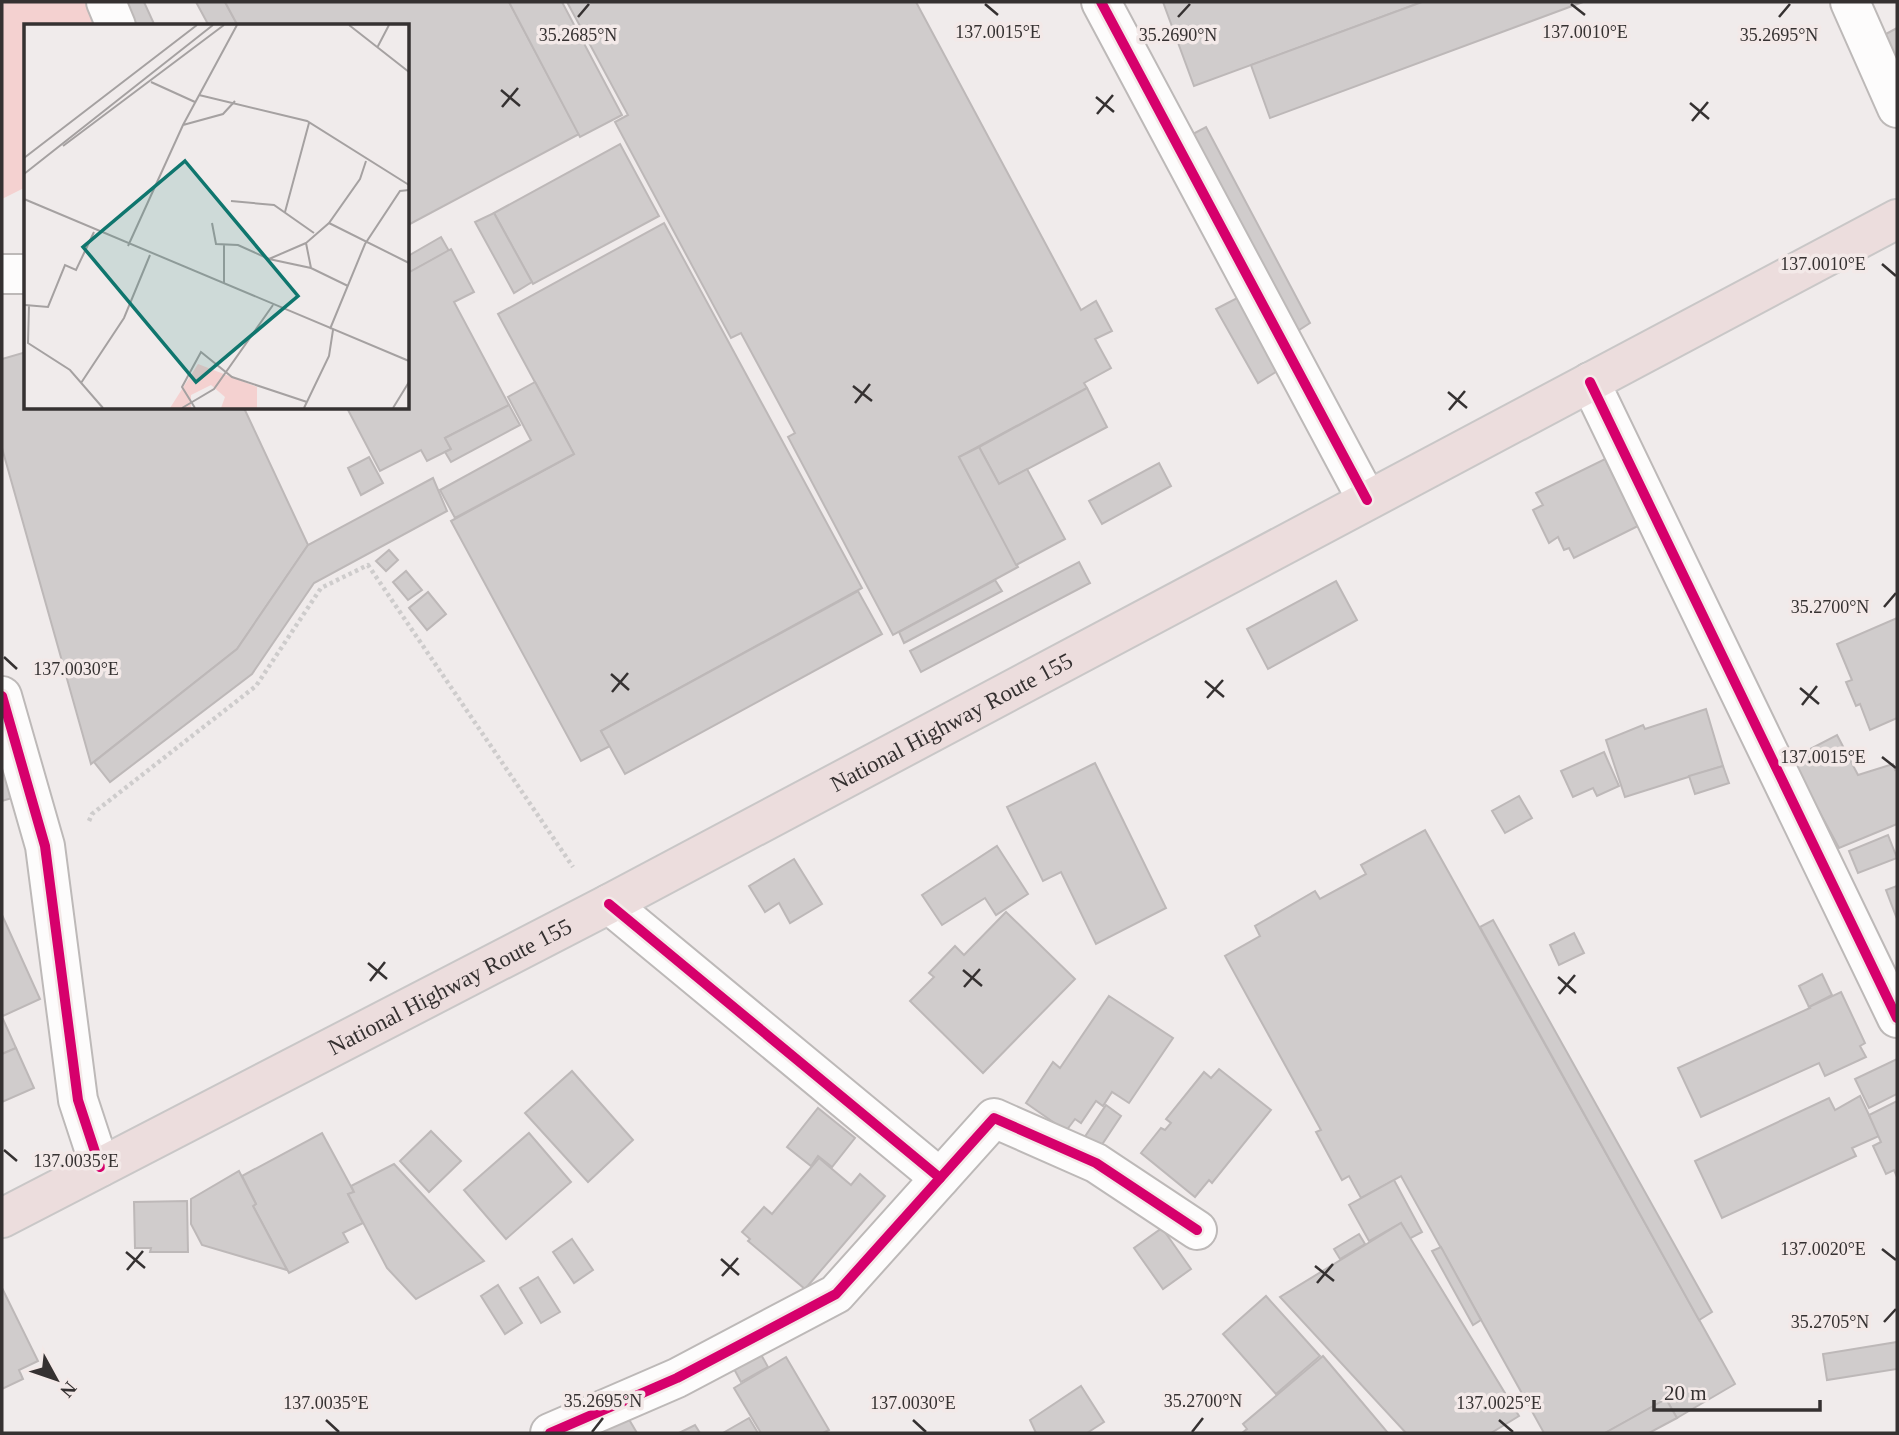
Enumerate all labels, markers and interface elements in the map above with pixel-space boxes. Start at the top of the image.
text: 137.0015°E [955,22,1041,42]
text: 137.0010°E [1542,22,1628,42]
inset map [24,24,410,410]
text: 35.2685°N [539,25,617,45]
text: 35.2690°N [1139,25,1217,45]
text: 35.2695°N [1740,25,1818,45]
text: 137.0010°E [1780,254,1866,274]
text: 35.2700°N [1791,597,1869,617]
street label: National Highway Route 155 [826,648,1077,797]
text: 137.0030°E [33,659,119,679]
text: 137.0015°E [1780,747,1866,767]
street label: National Highway Route 155 [324,914,576,1060]
text: 137.0035°E [33,1151,119,1171]
text: 137.0020°E [1780,1239,1866,1259]
text: 35.2705°N [1791,1312,1869,1332]
north arrow [21,1344,91,1414]
scale bar [1654,1368,1820,1412]
text: N [56,1378,81,1402]
text: 20 m [1664,1381,1707,1405]
text: 35.2695°N [564,1391,642,1411]
text: 35.2700°N [1164,1391,1242,1411]
text: 137.0035°E [283,1393,369,1413]
text: 137.0030°E [870,1393,956,1413]
text: 137.0025°E [1456,1393,1542,1413]

